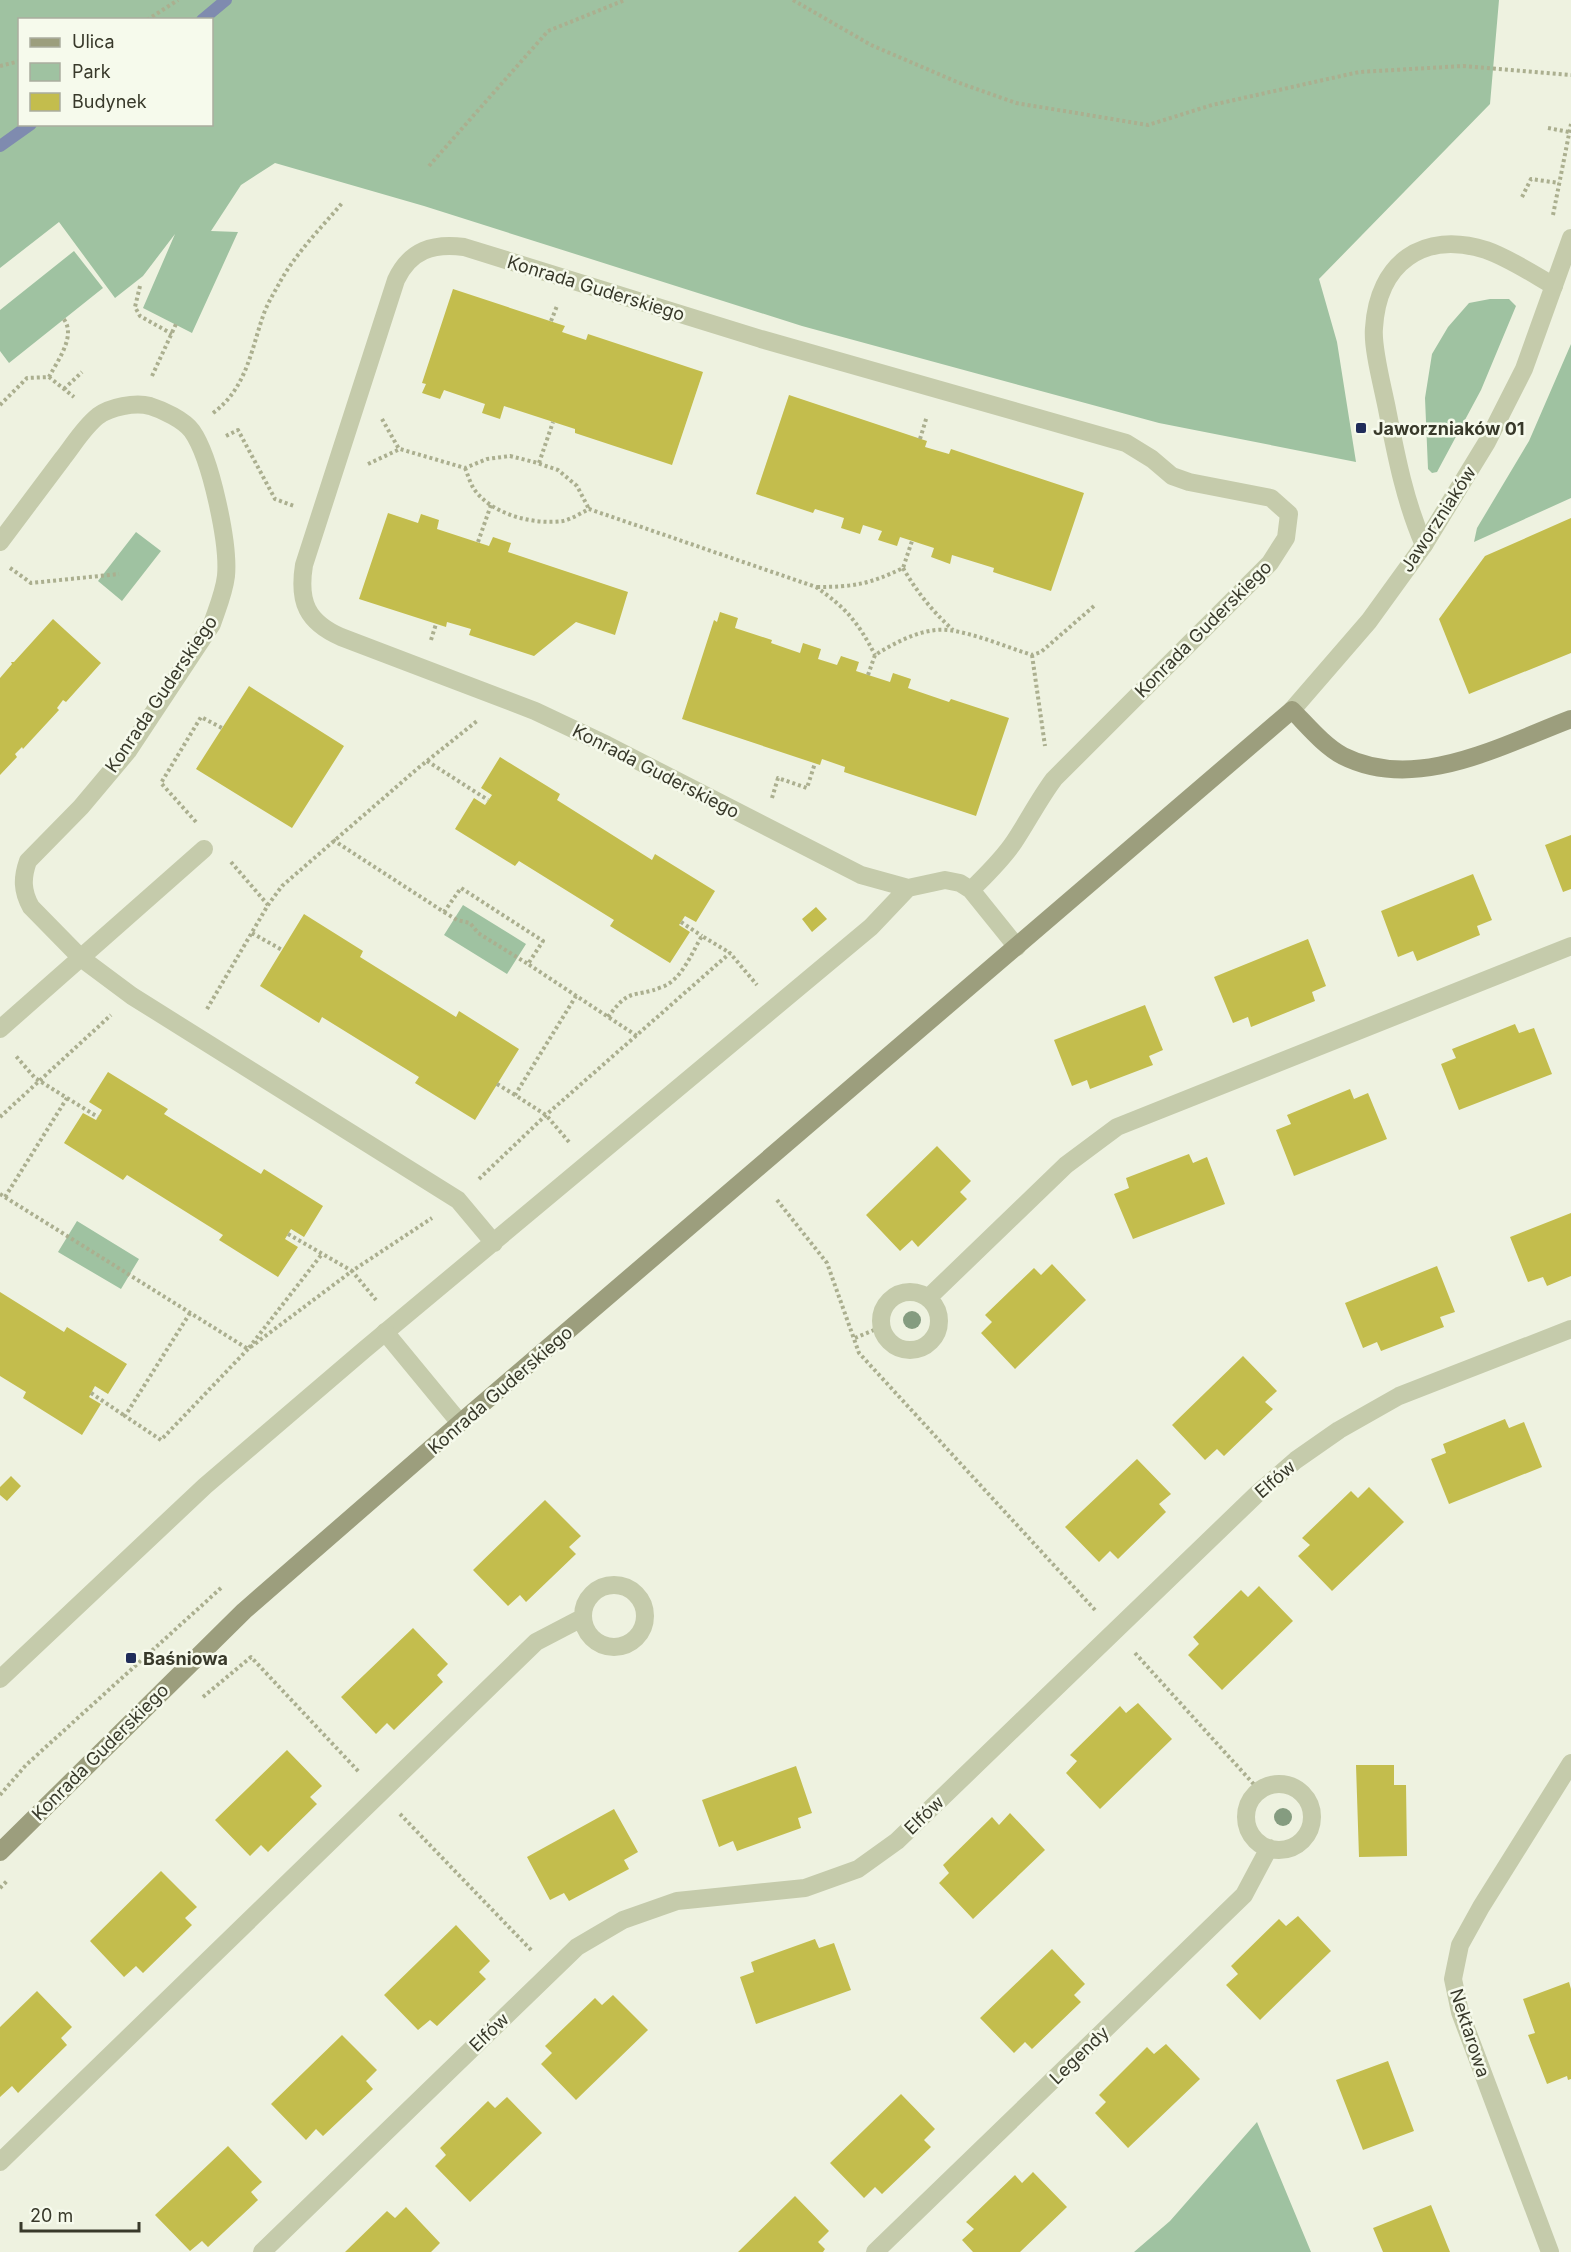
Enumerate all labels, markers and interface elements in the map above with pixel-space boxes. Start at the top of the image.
legend [18,18,213,126]
text: Ulica [72,31,115,52]
text: Park [72,61,111,82]
text: Budynek [72,91,147,112]
street label: Konrada Guderskiego [505,251,687,325]
place label: Jaworzniaków 01 [1373,418,1525,439]
marker: Jaworzniaków 01 [1354,421,1368,435]
street label: Jaworzniaków [1396,462,1480,576]
street label: Konrada Guderskiego [1130,556,1276,702]
street label: Konrada Guderskiego [101,612,221,776]
street label: Konrada Guderskiego [569,720,743,822]
street label: Konrada Guderskiego [424,1322,576,1458]
street label: Elfów [1251,1456,1300,1502]
place label: Baśniowa [143,1648,228,1669]
marker: Baśniowa [124,1651,138,1665]
street label: Konrada Guderskiego [27,1679,173,1825]
street label: Elfów [900,1791,948,1839]
street label: Nektarowa [1446,1986,1494,2080]
street label: Elfów [465,2008,513,2056]
street label: Legendy [1045,2022,1113,2088]
scale bar [21,2195,140,2233]
text: 20 m [30,2205,73,2226]

